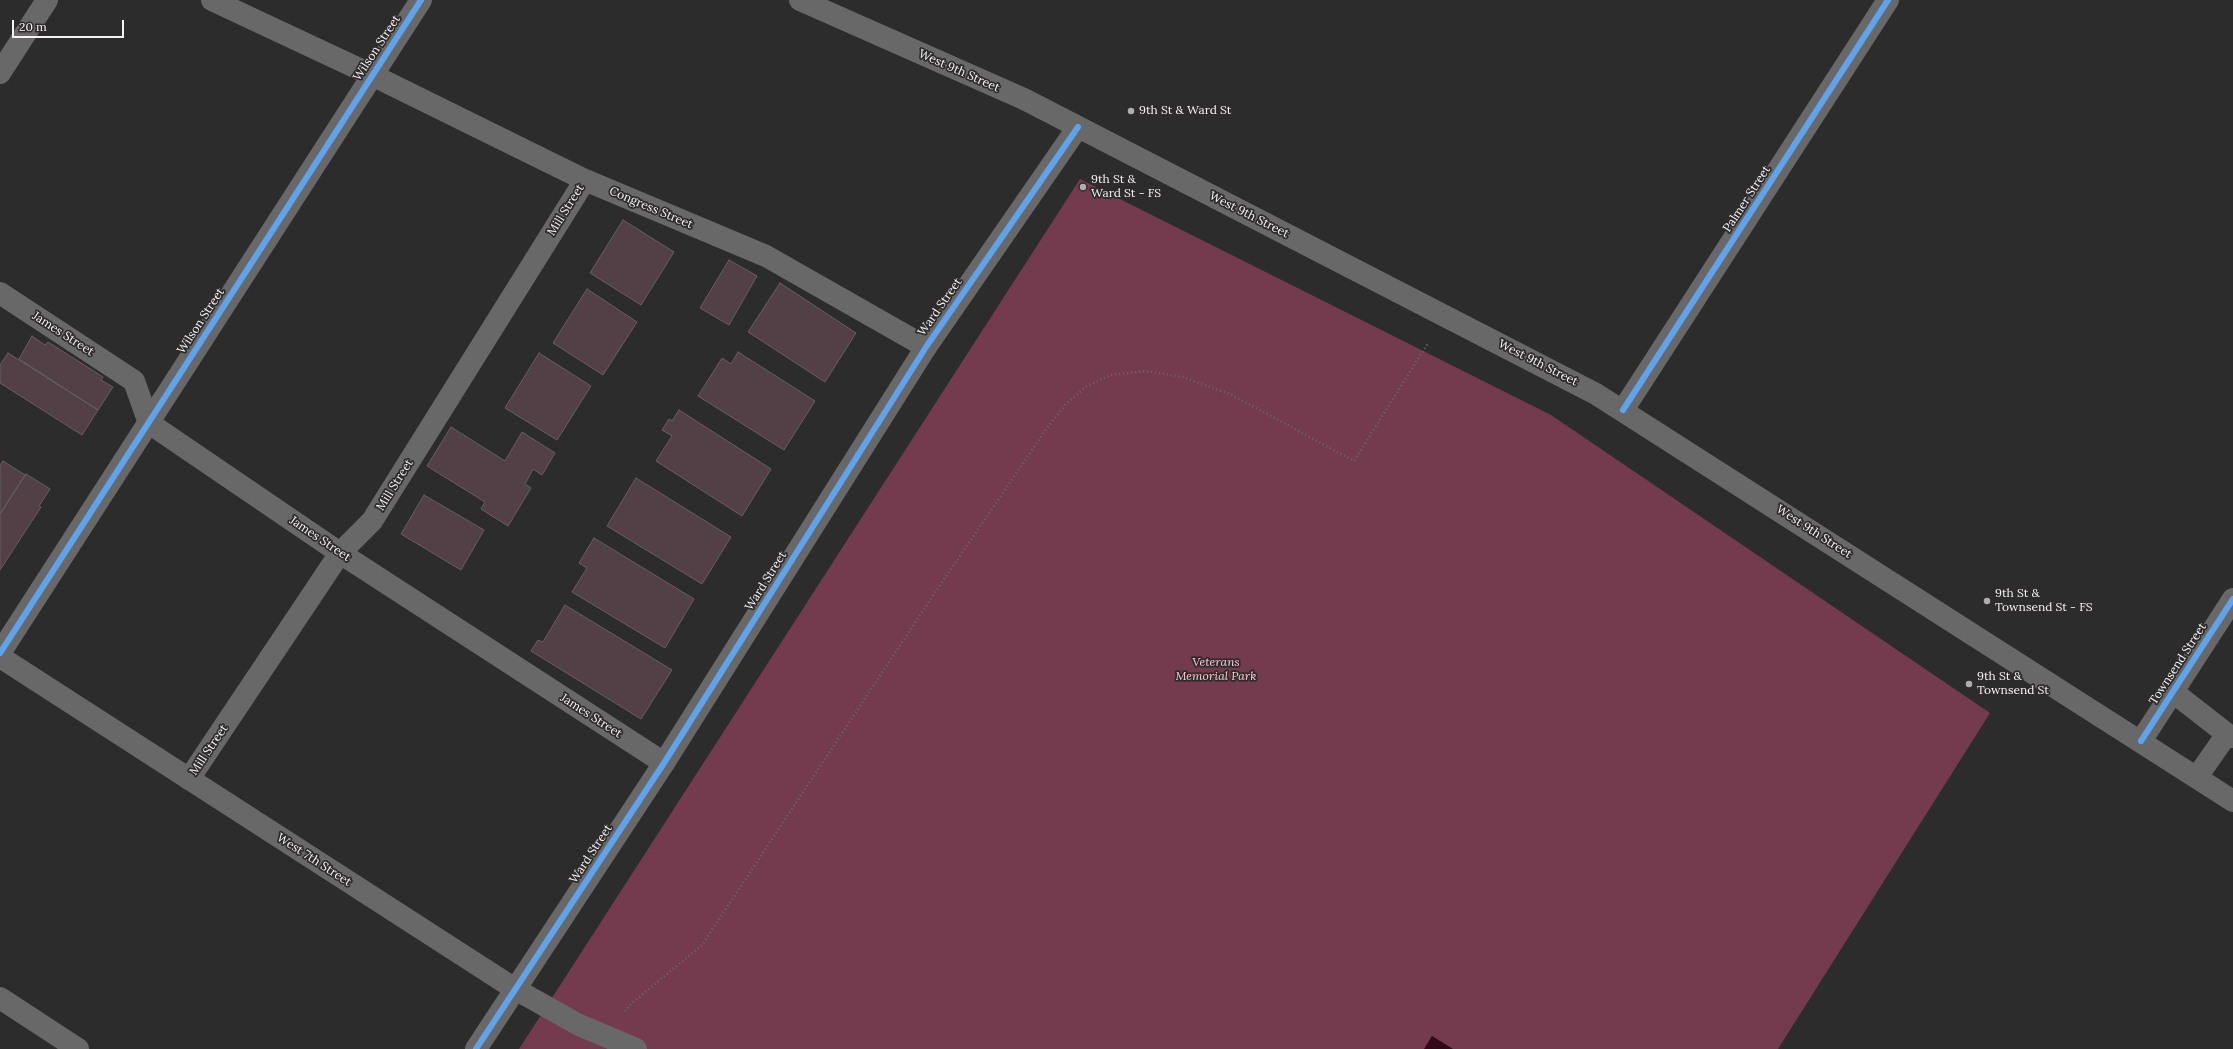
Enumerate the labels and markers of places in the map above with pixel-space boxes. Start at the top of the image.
place label: 9th St & Ward St [1139,104,1231,118]
marker: 9th St & Ward St [1126,106,1136,116]
place label: 9th St & Ward St - FS [1091,173,1161,201]
marker: 9th St & Ward St - FS [1078,182,1088,192]
place label: 9th St & Townsend St - FS [1995,587,2093,615]
marker: 9th St & Townsend St - FS [1982,596,1992,606]
place label: 9th St & Townsend St [1977,670,2049,698]
marker: 9th St & Townsend St [1964,679,1974,689]

